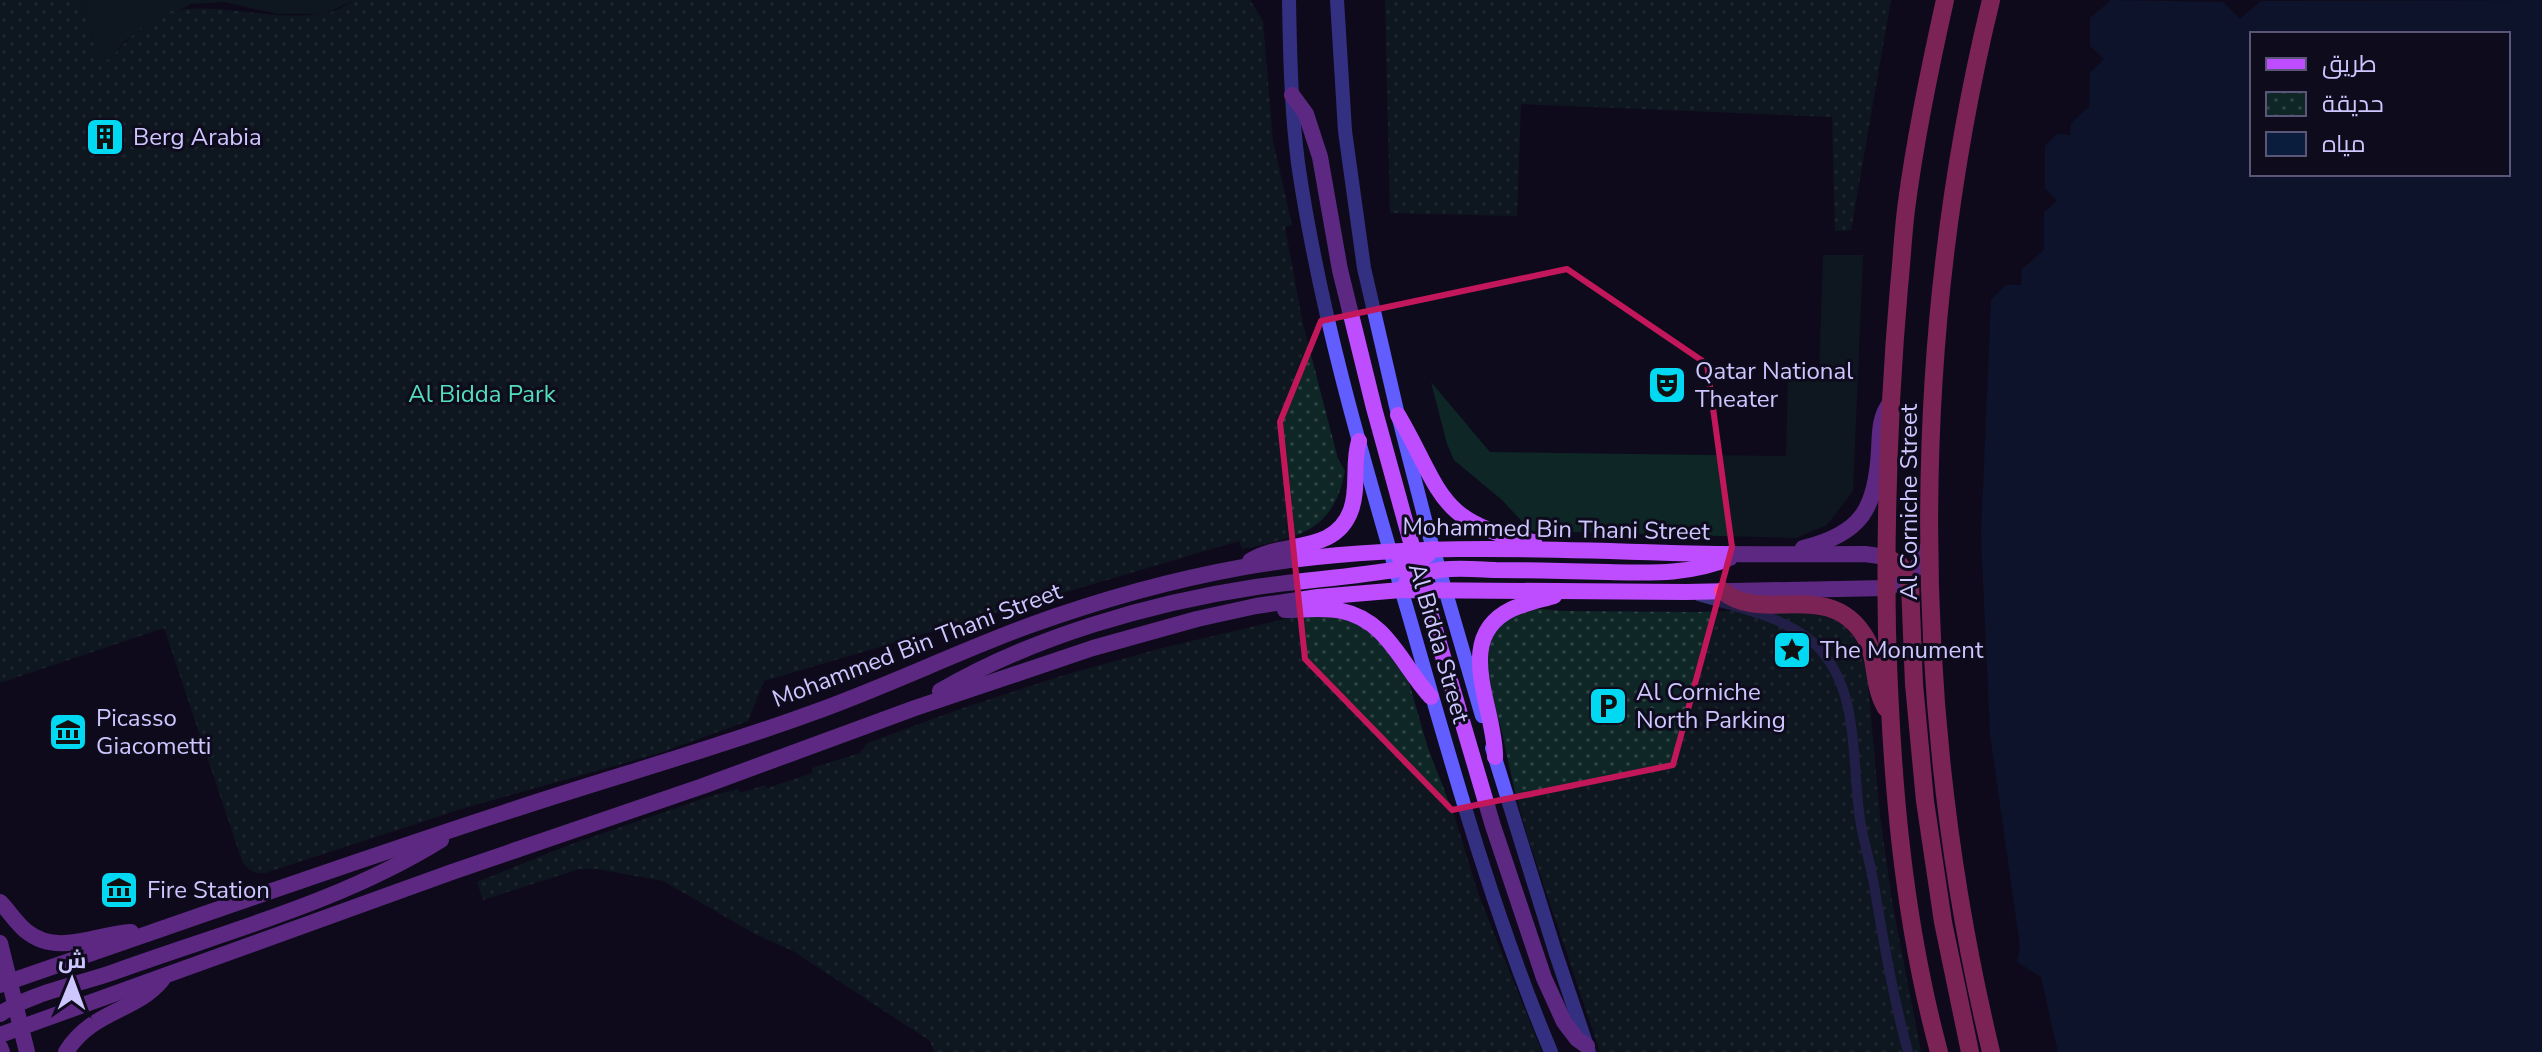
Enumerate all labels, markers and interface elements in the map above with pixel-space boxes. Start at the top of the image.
legend [2250,32,2510,176]
text: طريق [2322,48,2377,80]
text: حديقة [2322,88,2384,120]
building icon: Berg Arabia [84,116,126,158]
place label: Berg Arabia [133,121,262,153]
text: مياه [2322,128,2366,160]
place label: Qatar National Theater [1695,355,1853,415]
theatre icon: Qatar National Theater [1646,364,1688,406]
park label: Al Bidda Park [408,378,557,410]
street label: Al Corniche Street [1893,403,1925,600]
street label: Mohammed Bin Thani Street [1402,510,1711,548]
street label: Al Bidda Street [1401,559,1477,727]
street label: Mohammed Bin Thani Street [768,575,1067,715]
place icon: The Monument [1771,629,1813,671]
place label: The Monument [1820,634,1984,666]
place label: Al Corniche North Parking [1636,676,1786,736]
parking icon: Al Corniche North Parking [1587,685,1629,727]
place label: Picasso Giacometti [96,702,211,762]
museum icon: Picasso Giacometti [47,711,89,753]
museum icon: Fire Station [98,869,140,911]
place label: Fire Station [147,874,270,906]
north arrow [32,940,112,1020]
text: ش [58,946,87,976]

